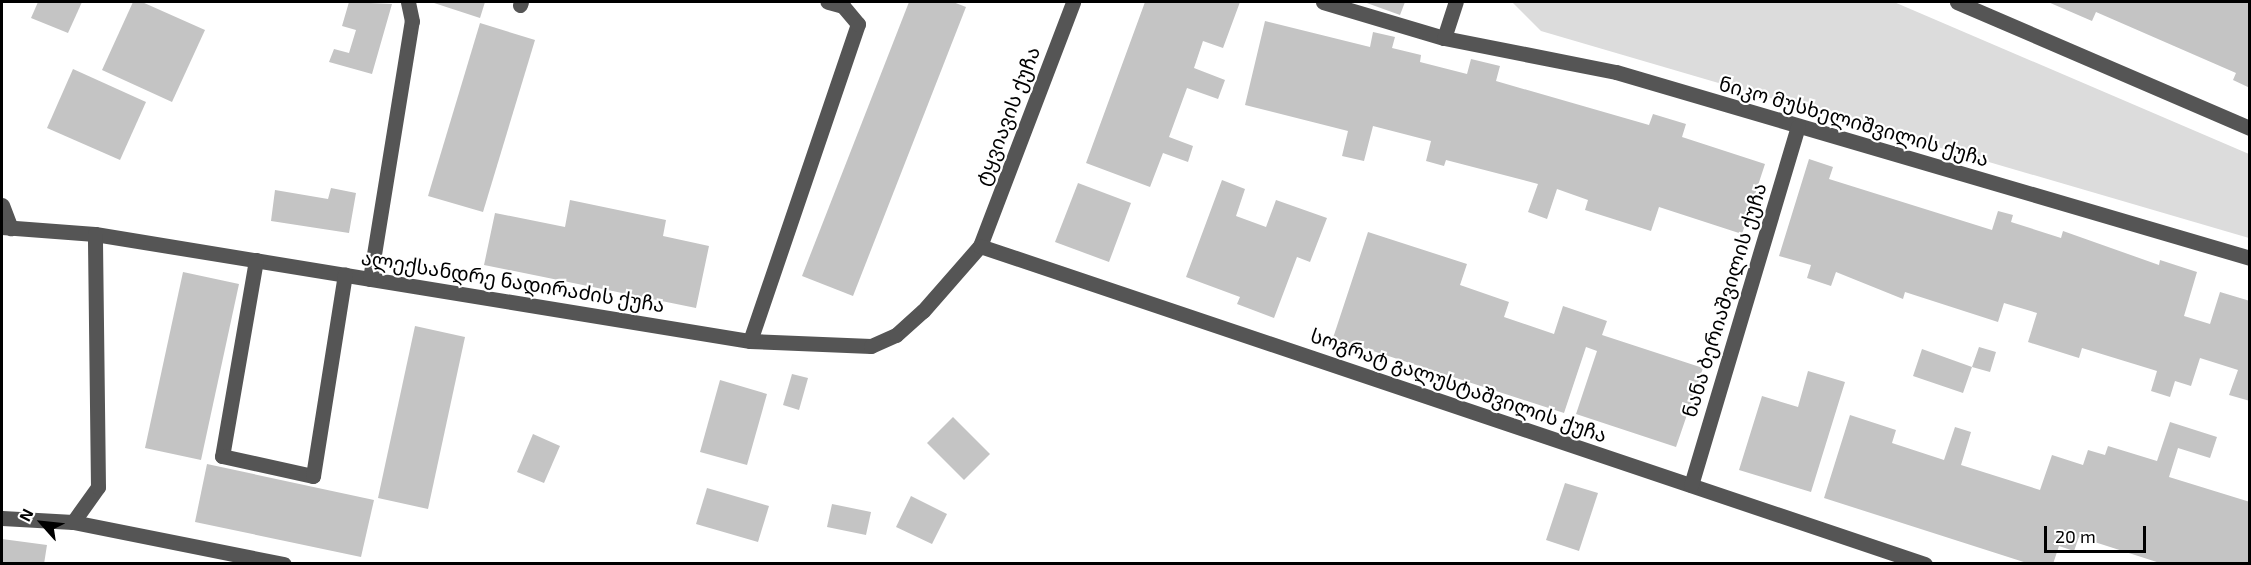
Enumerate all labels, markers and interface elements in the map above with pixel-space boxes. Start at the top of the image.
street label: ტყვიავის ქუჩა [969,43,1045,189]
street label: ნიკო მუსხელიშვილის ქუჩა [1716,71,1992,171]
street label: ნანა ბერიაშვილის ქუჩა [1677,180,1771,420]
street label: ალექსანდრე ნადირაძის ქუჩა [360,245,666,317]
street label: სოგრატ გალუსტაშვილის ქუჩა [1308,323,1610,447]
north arrow [12,493,72,553]
text: N [14,505,37,524]
scale bar [2047,514,2149,552]
text: 20 m [2055,525,2096,547]

